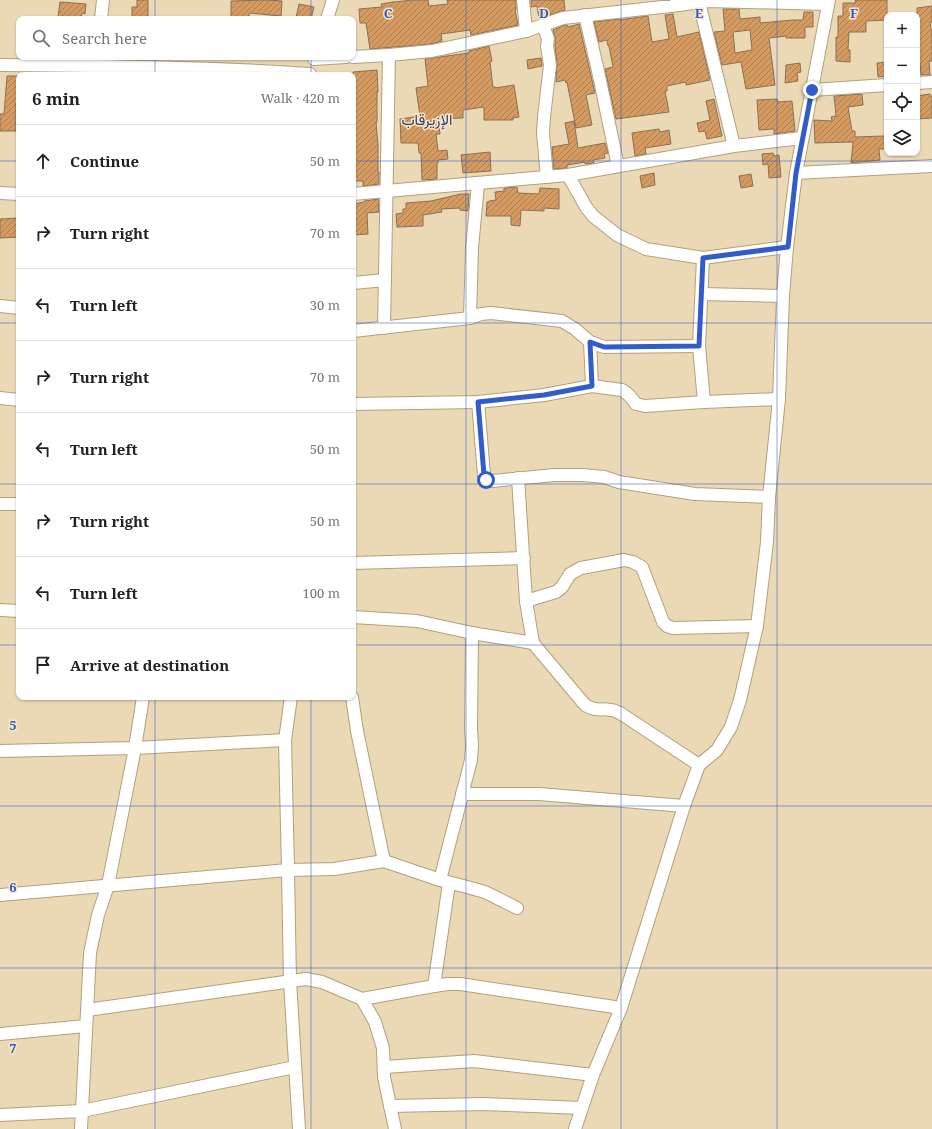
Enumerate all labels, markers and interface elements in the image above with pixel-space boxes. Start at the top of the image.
text: C [384,4,393,22]
text: D [539,4,549,22]
text: E [695,4,704,22]
text: F [850,4,858,22]
map controls [884,12,920,156]
button: + [884,12,920,48]
search box [16,16,356,60]
icon: search [30,27,52,49]
text: Search here [62,28,147,48]
button: − [884,48,920,84]
route end [803,81,821,99]
button: locate [884,84,920,120]
text: 6 min [32,87,80,110]
text: Walk · 420 m [261,89,340,107]
district label: الإزيرقاب [402,109,453,130]
button: layers [884,120,920,156]
icon: ahead [32,150,54,172]
text: Continue [70,151,139,171]
text: 50 m [310,152,340,170]
icon: right [32,222,54,244]
text: Turn right [70,223,149,243]
text: 70 m [310,224,340,242]
icon: left [32,294,54,316]
text: Turn left [70,295,138,315]
text: 30 m [310,296,340,314]
icon: right [32,366,54,388]
text: Turn right [70,367,149,387]
text: 70 m [310,368,340,386]
icon: left [32,438,54,460]
text: Turn left [70,439,138,459]
text: 50 m [310,440,340,458]
route start [477,471,495,489]
icon: right [32,510,54,532]
text: Turn right [70,511,149,531]
text: 50 m [310,512,340,530]
icon: left [32,582,54,604]
text: Turn left [70,583,138,603]
text: 100 m [303,584,340,602]
icon: arrive [32,654,54,676]
text: Arrive at destination [70,655,229,675]
text: 5 [9,716,17,734]
text: 6 [9,878,17,896]
text: 7 [9,1039,17,1057]

